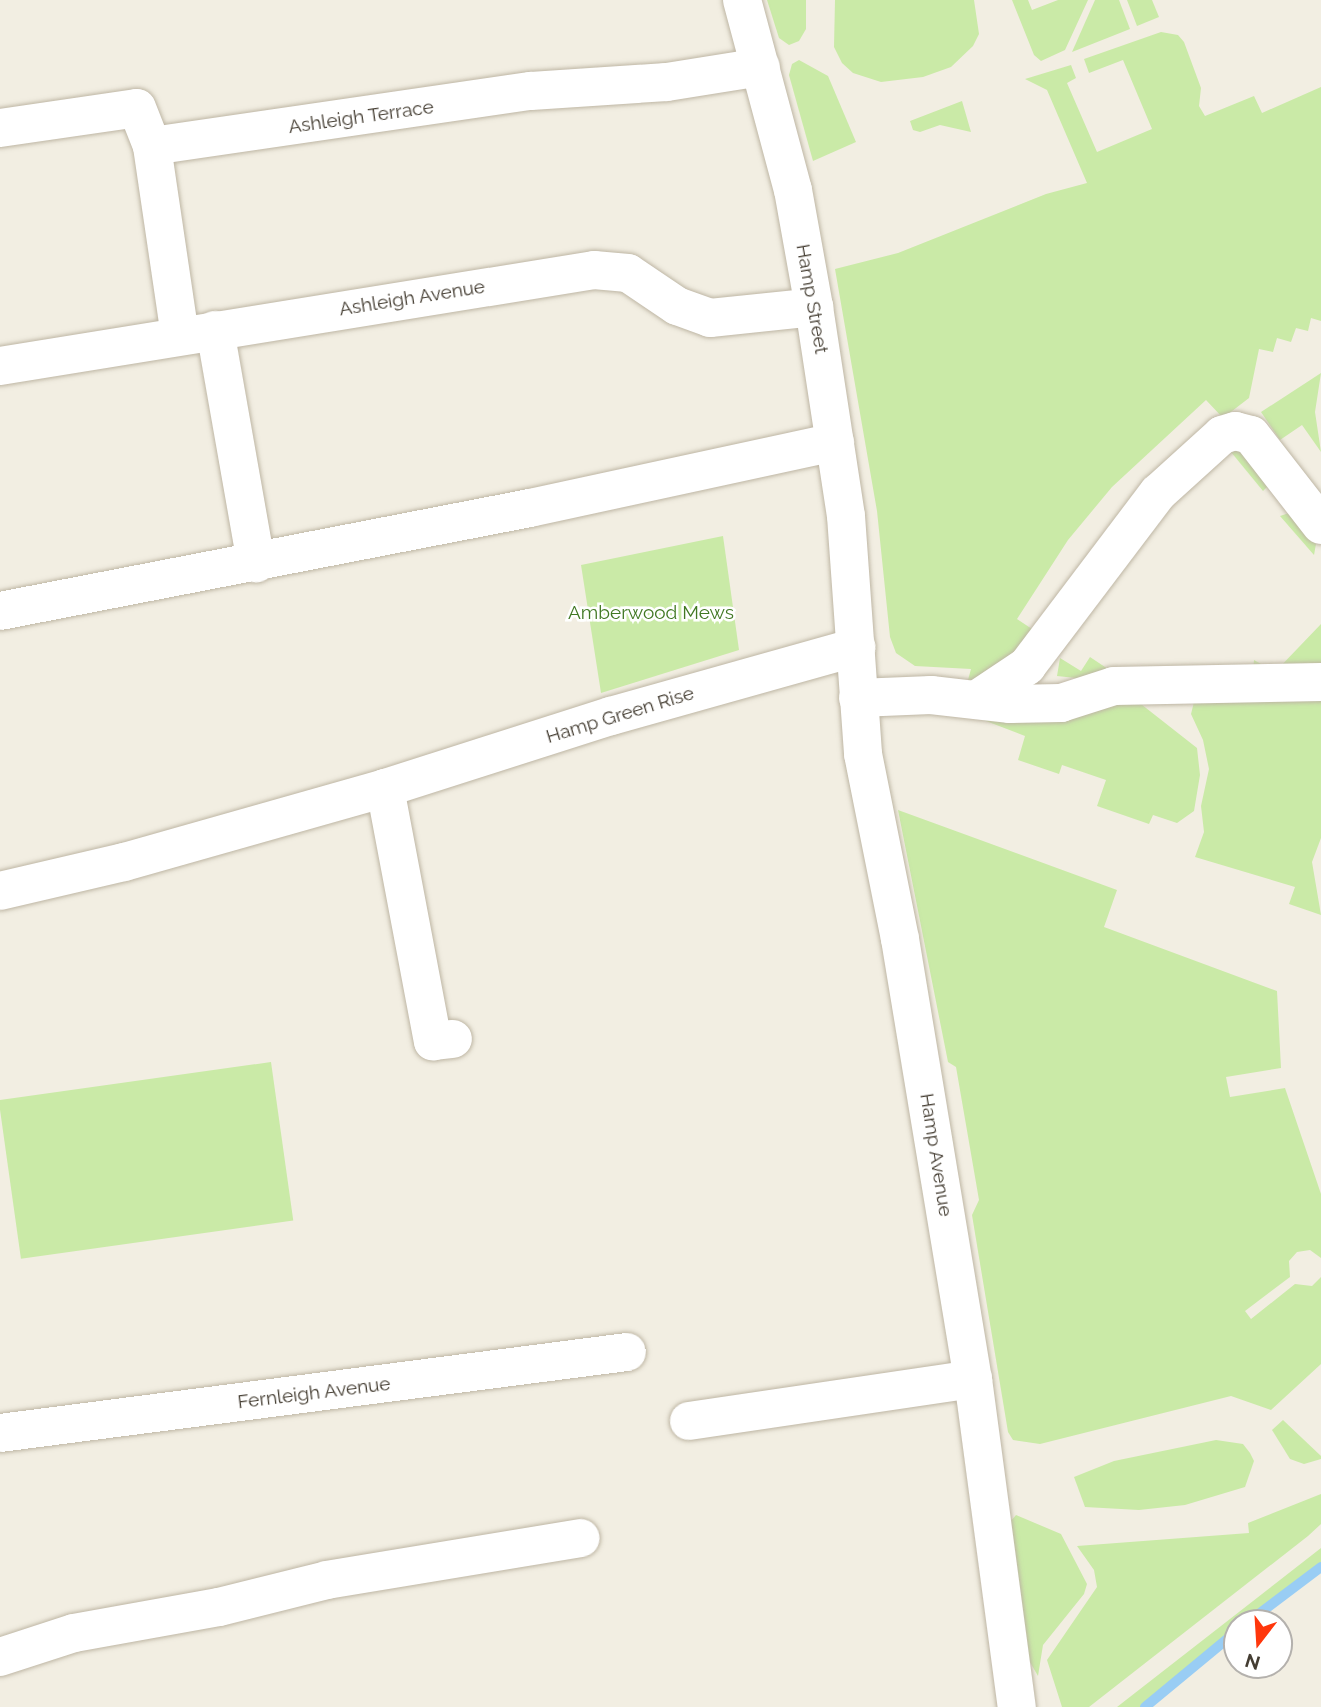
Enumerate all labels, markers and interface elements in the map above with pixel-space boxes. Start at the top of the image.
street label: Ashleigh Terrace [287,95,435,139]
street label: Hamp Street [791,242,833,356]
street label: Ashleigh Avenue [337,275,487,321]
park label: Amberwood Mews [568,602,734,624]
street label: Hamp Green Rise [543,682,697,748]
street label: Hamp Avenue [915,1091,957,1219]
street label: Fernleigh Avenue [236,1372,392,1414]
north arrow [1223,1609,1293,1679]
text: N [1242,1650,1263,1675]

